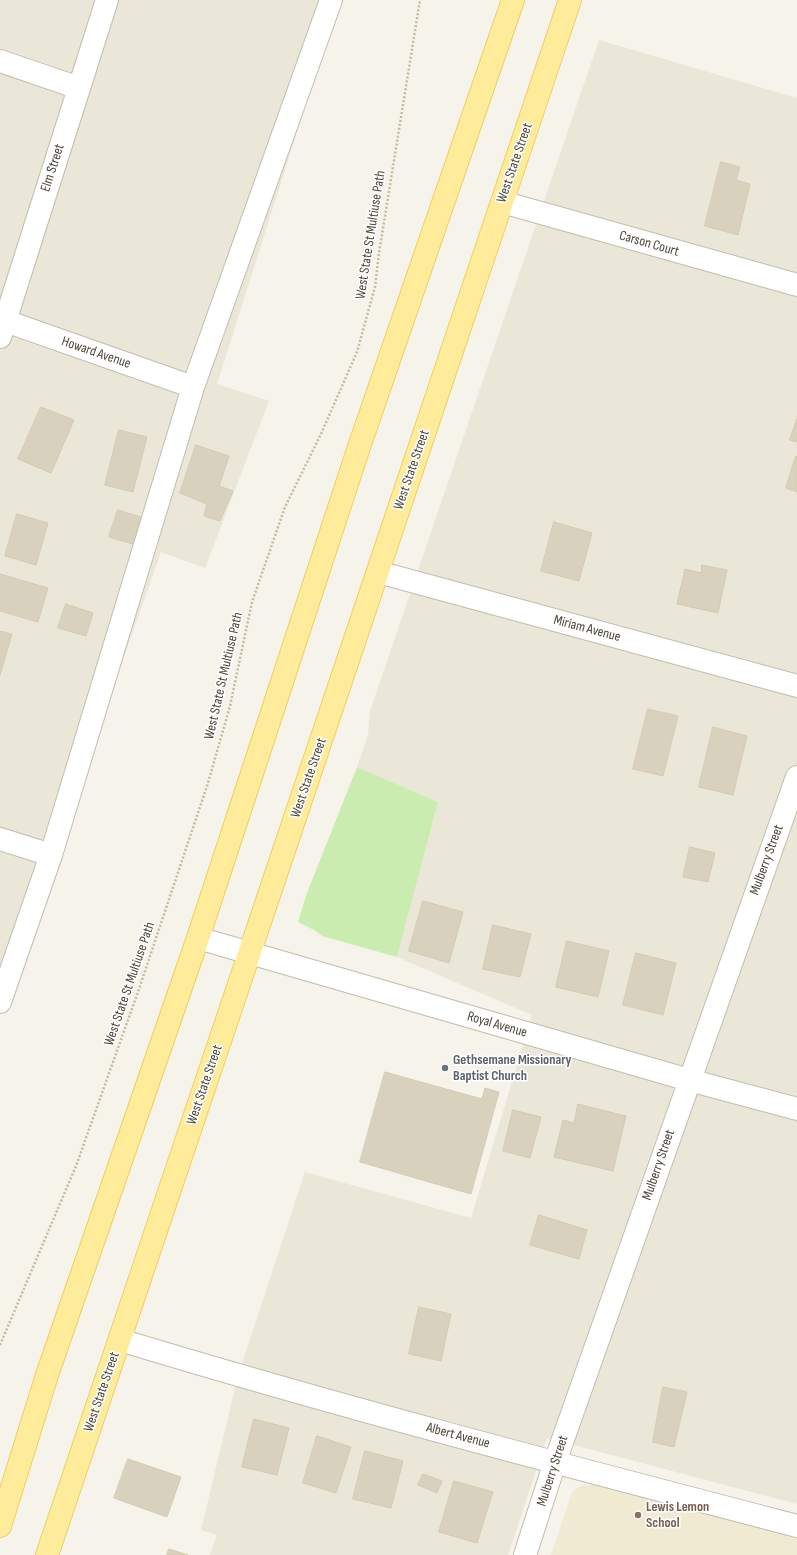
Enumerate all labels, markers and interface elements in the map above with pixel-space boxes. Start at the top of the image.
street label: West State Street [494,121,536,205]
street label: Elm Street [37,142,69,194]
street label: West State St Multiuse Path [353,170,389,300]
street label: Carson Court [617,227,681,261]
street label: Howard Avenue [59,333,133,373]
street label: West State Street [391,428,433,512]
street label: West State St Multiuse Path [201,611,247,741]
street label: Miriam Avenue [552,612,622,646]
street label: West State Street [288,736,330,820]
street label: Mulberry Street [747,823,787,897]
street label: West State St Multiuse Path [101,920,159,1048]
street label: Royal Avenue [465,1008,529,1042]
street label: West State Street [184,1043,226,1127]
place label: Gethsemane Missionary Baptist Church [453,1052,571,1084]
marker: Gethsemane Missionary Baptist Church [440,1063,450,1073]
street label: Mulberry Street [639,1128,679,1202]
street label: West State Street [81,1350,123,1434]
street label: Albert Avenue [424,1419,492,1453]
street label: Mulberry Street [534,1433,572,1509]
place label: Lewis Lemon School [646,1499,709,1532]
marker: Lewis Lemon School [633,1510,643,1520]

